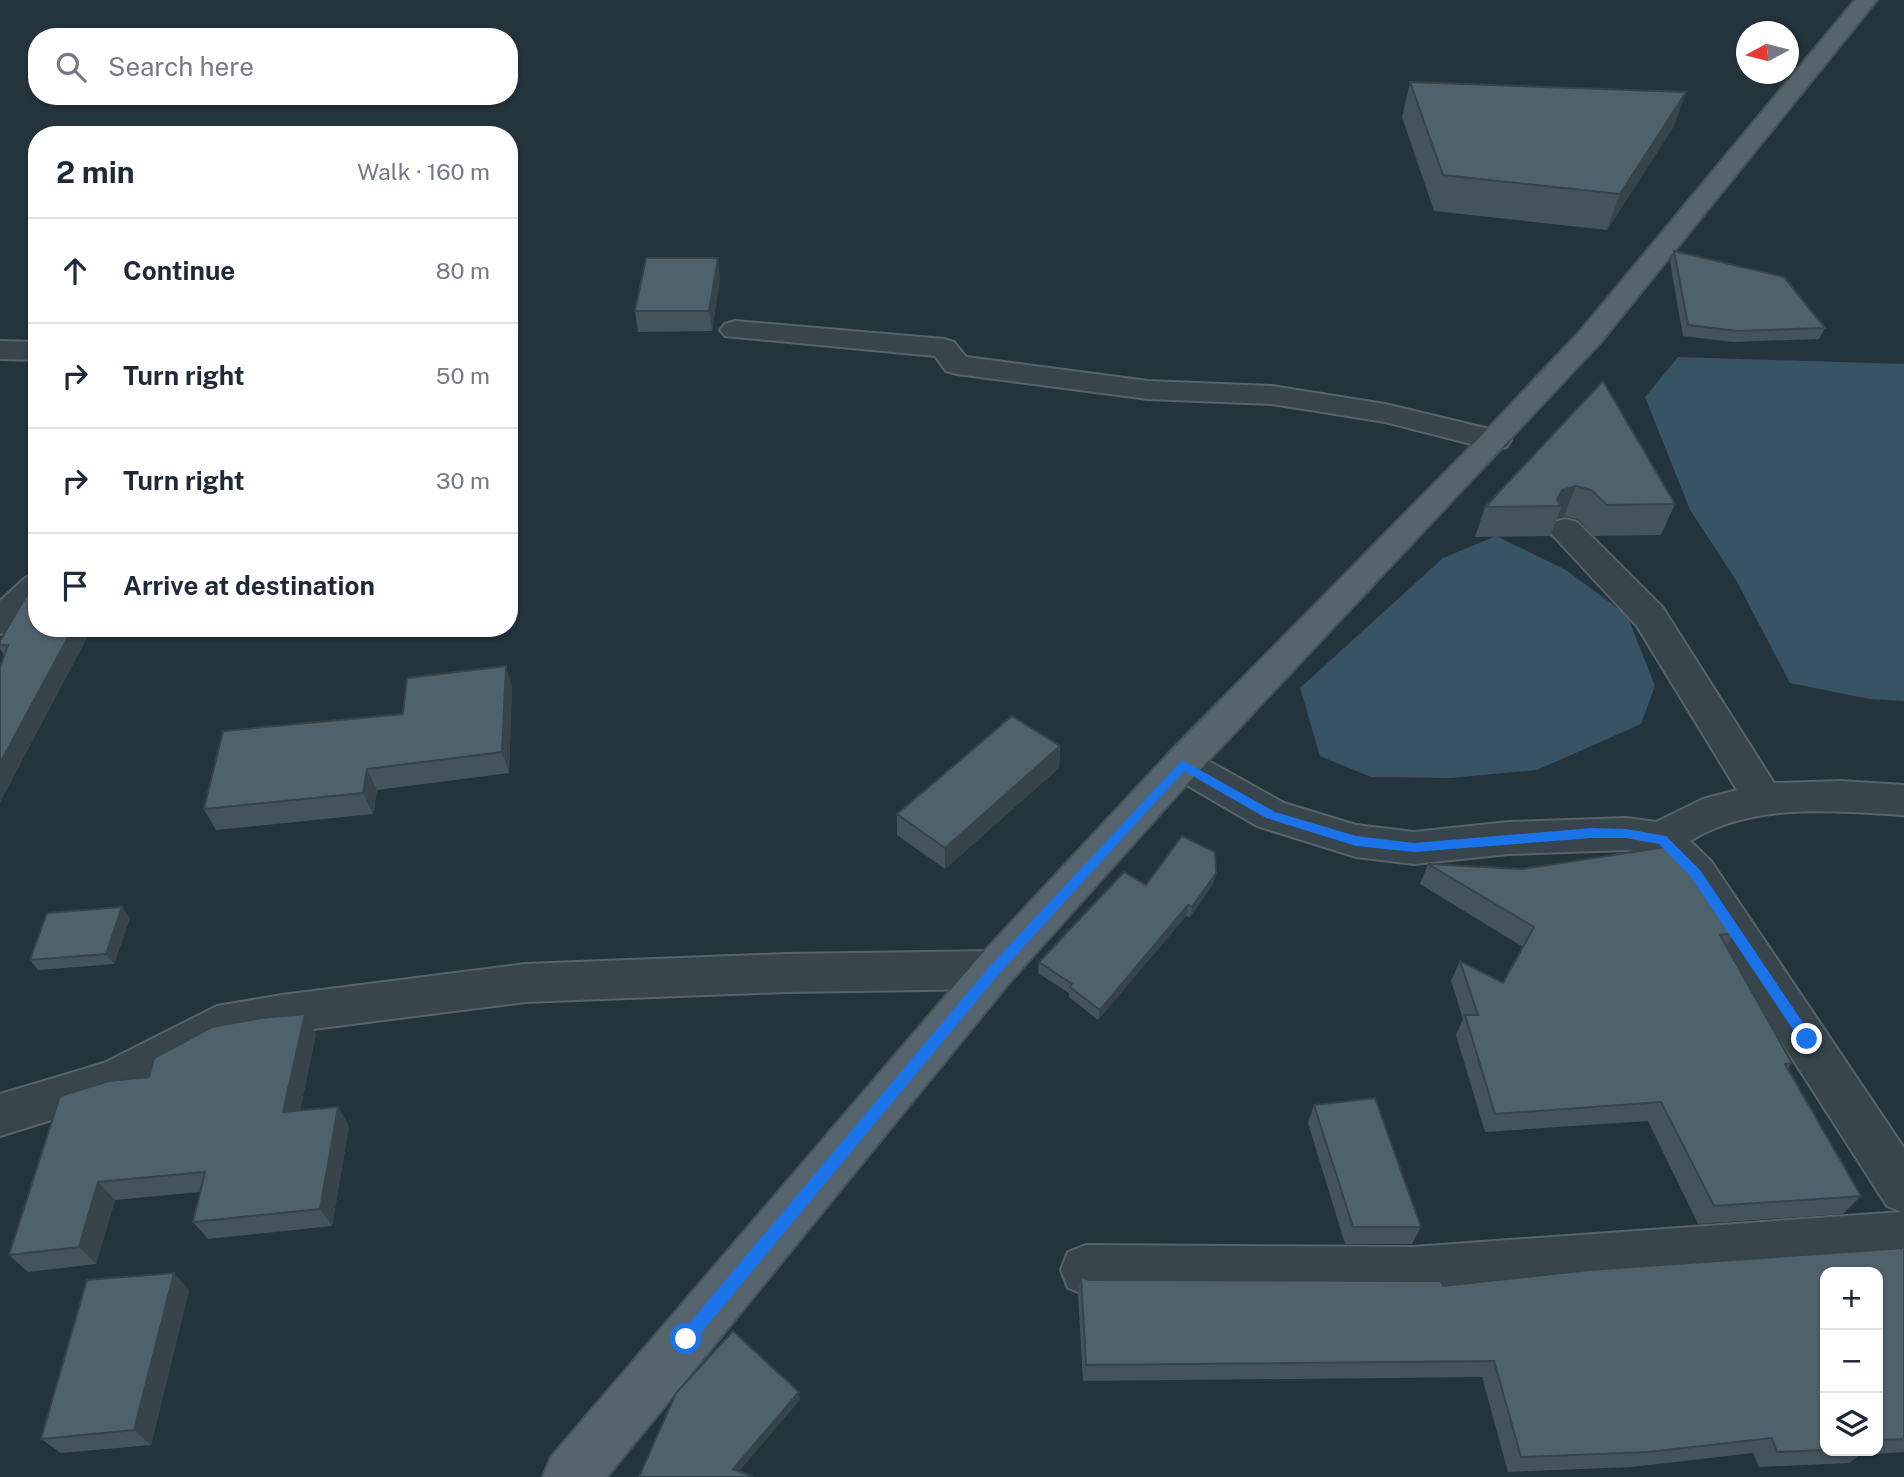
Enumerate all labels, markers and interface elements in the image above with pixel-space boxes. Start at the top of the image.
north arrow [1736,21,1799,84]
search box [28,28,518,105]
icon: search [52,48,90,86]
text: Search here [108,51,254,82]
text: 2 min [56,154,135,190]
text: Walk · 160 m [357,158,490,185]
icon: ahead [56,252,94,290]
text: Continue [123,255,235,286]
text: 80 m [436,257,490,284]
icon: right [56,357,94,395]
text: Turn right [123,360,245,391]
text: 50 m [436,362,490,389]
icon: right [56,462,94,500]
text: Turn right [123,465,245,496]
text: 30 m [436,467,490,494]
icon: arrive [56,567,94,605]
text: Arrive at destination [123,570,375,601]
route end [1791,1023,1822,1054]
map controls [1820,1267,1883,1456]
button: + [1820,1267,1883,1330]
route start [670,1323,701,1354]
button: − [1820,1330,1883,1393]
button: layers [1820,1393,1883,1456]

